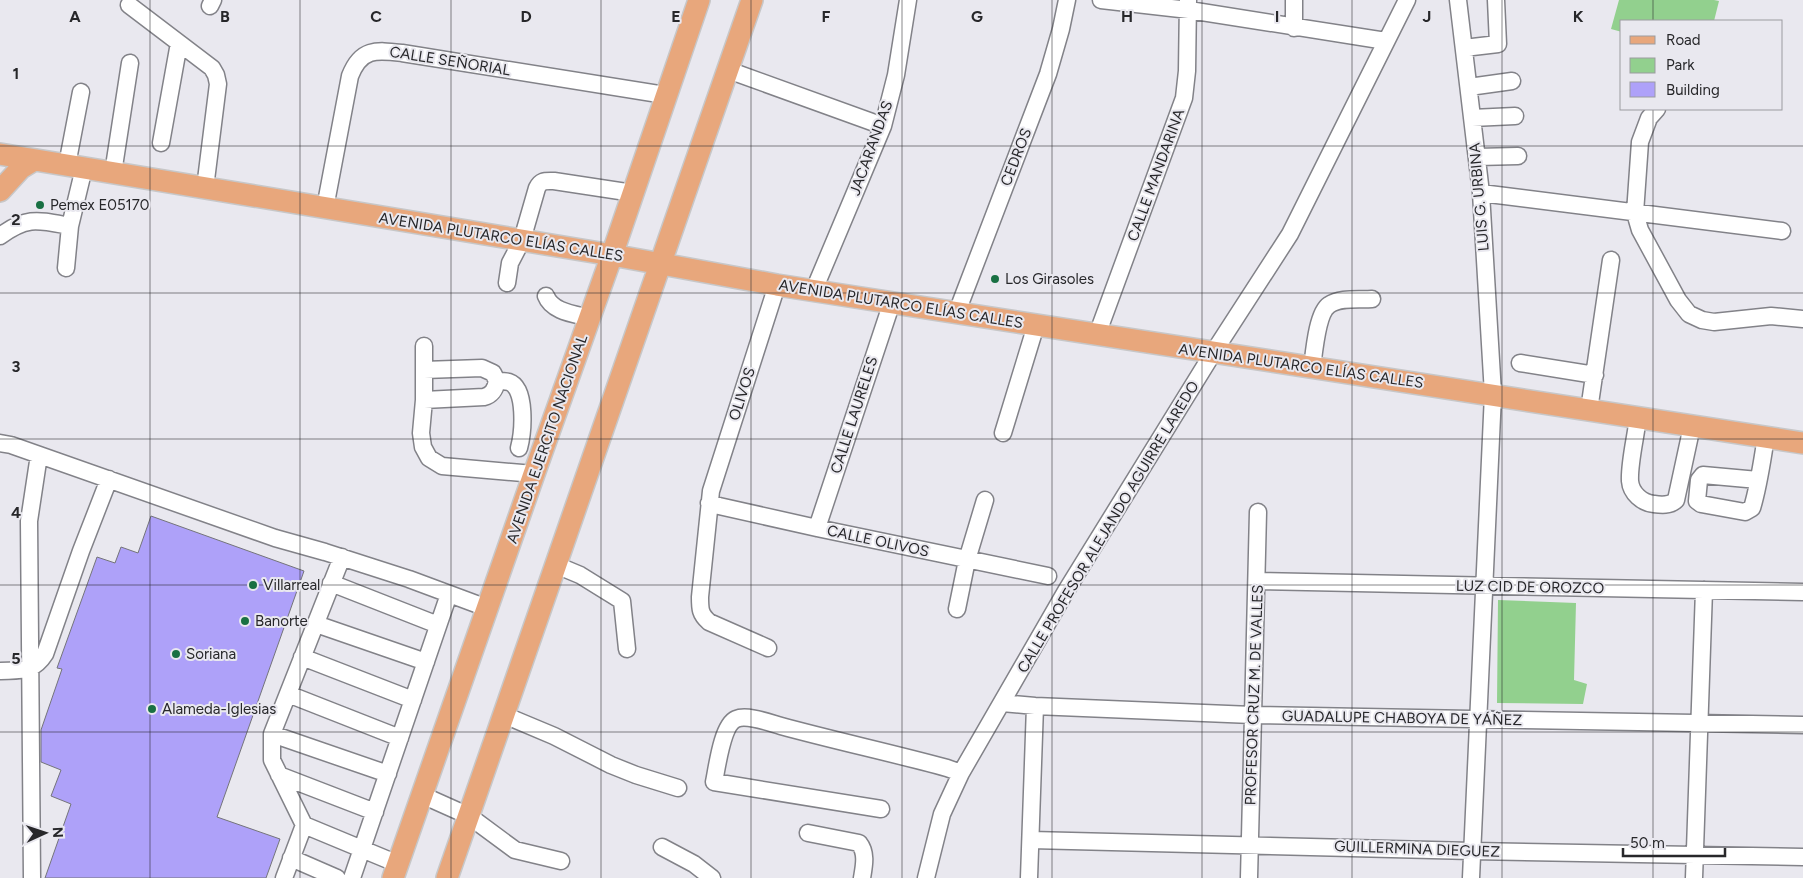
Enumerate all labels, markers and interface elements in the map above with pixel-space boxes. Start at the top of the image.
text: A [69,7,81,26]
text: B [220,7,230,26]
text: C [370,7,382,26]
text: D [520,7,532,26]
text: E [671,7,681,26]
text: F [822,7,831,26]
text: G [971,7,983,26]
text: H [1121,7,1133,26]
text: I [1275,7,1279,26]
text: J [1423,7,1431,26]
text: K [1573,7,1584,26]
legend [1620,20,1783,110]
text: Road [1666,31,1701,49]
street label: CALLE SEÑORIAL [388,43,512,79]
text: Park [1666,56,1695,74]
text: 1 [13,64,19,83]
text: Building [1666,81,1720,99]
street label: JACARANDAS [846,98,896,198]
street label: CALLE MANDARINA [1124,106,1188,244]
street label: CEDROS [997,126,1035,188]
street label: LUIS G. URBINA [1465,142,1493,252]
place label: Pemex E05170 [50,196,149,214]
marker: Pemex E05170 [34,199,46,211]
street label: AVENIDA PLUTARCO ELÍAS CALLES [378,209,624,265]
text: 2 [11,210,21,229]
place label: Los Girasoles [1005,270,1094,288]
marker: Los Girasoles [989,273,1001,285]
street label: AVENIDA PLUTARCO ELÍAS CALLES [778,276,1024,332]
street label: AVENIDA EJERCITO NACIONAL [503,332,591,546]
street label: AVENIDA PLUTARCO ELÍAS CALLES [1177,340,1425,392]
street label: CALLE LAURELES [827,354,881,476]
text: 3 [12,357,21,376]
street label: OLIVOS [725,365,759,423]
street label: CALLE PROFESOR ALEJANDO AGUIRRE LAREDO [1013,378,1203,676]
text: 4 [11,503,21,522]
street label: CALLE OLIVOS [825,521,931,561]
place label: Villarreal [263,576,320,594]
street label: LUZ CID DE OROZCO [1456,577,1604,597]
marker: Villarreal [247,579,259,591]
street label: PROFESOR CRUZ M. DE VALLES [1241,584,1267,806]
place label: Banorte [255,612,308,630]
marker: Banorte [239,615,251,627]
place label: Soriana [186,645,236,663]
marker: Soriana [170,648,182,660]
text: 5 [11,649,21,668]
place label: Alameda-Iglesias [162,700,276,718]
marker: Alameda-Iglesias [146,703,158,715]
street label: GUADALUPE CHABOYA DE YÁÑEZ [1282,707,1522,729]
north arrow [20,808,70,858]
text: N [49,826,66,838]
scale bar [1623,826,1726,858]
text: 50 m [1630,834,1665,852]
street label: GUILLERMINA DIEGUEZ [1334,837,1500,861]

